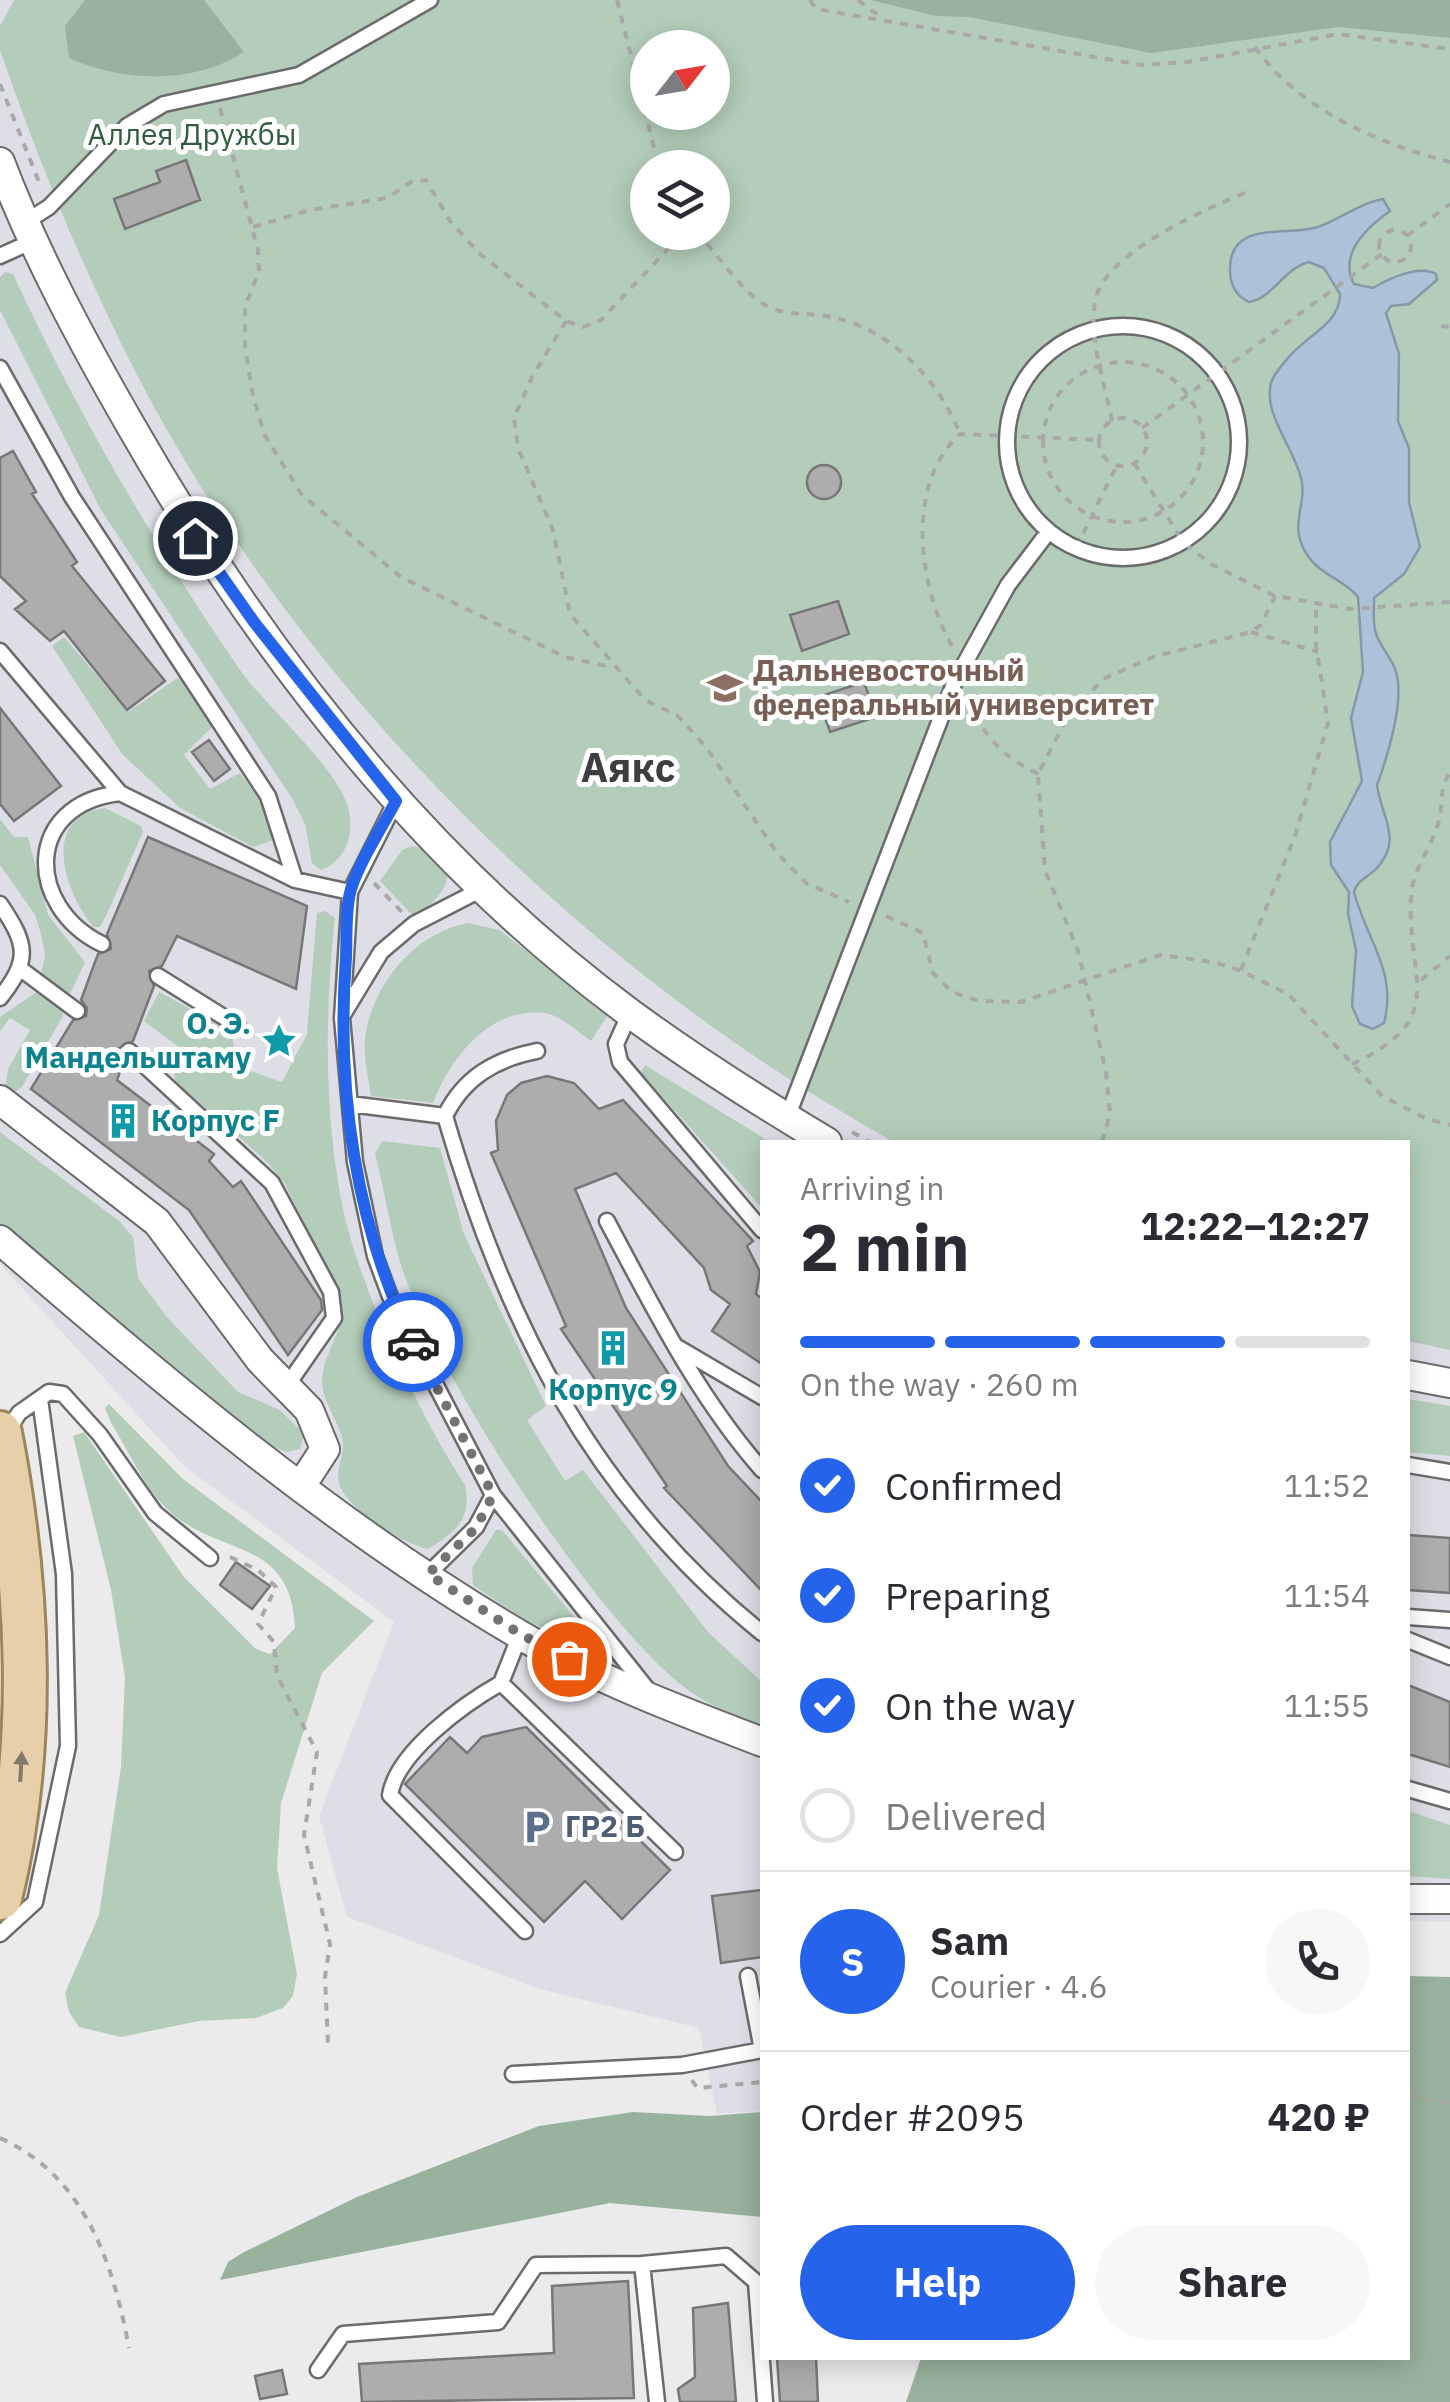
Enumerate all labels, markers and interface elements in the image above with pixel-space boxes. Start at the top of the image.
north arrow [630,30,730,130]
map controls [630,30,730,250]
park label: Аллея Дружбы [88,114,296,153]
button: layers [630,150,730,250]
pin [153,496,238,581]
icon: home [168,511,223,566]
place label: Дальневосточный федеральный университет [753,650,1154,723]
school or university icon: Дальневосточный федеральный университет [706,669,744,707]
district label: Аякс [581,741,675,793]
place label: О. Э. Мандельштаму [25,1003,251,1076]
place icon: О. Э. Мандельштаму [260,1022,298,1060]
place label: Корпус F [151,1100,280,1139]
building icon: Корпус F [104,1102,142,1140]
text: Arriving in [800,1167,945,1209]
text: 12:22–12:27 [1140,1201,1370,1250]
text: 2 min [800,1204,970,1289]
courier [363,1292,463,1392]
icon: car [386,1315,441,1370]
building icon: Корпус 9 [594,1329,632,1367]
text: On the way · 260 m [800,1363,1079,1405]
place label: Корпус 9 [548,1369,678,1408]
icon: check [800,1458,855,1513]
text: Confirmed [885,1461,1063,1510]
text: 11:52 [1284,1464,1370,1506]
icon: check [800,1568,855,1623]
text: Preparing [885,1571,1050,1620]
text: 11:54 [1284,1574,1370,1616]
pin [527,1617,612,1702]
icon: bag [542,1632,597,1687]
icon: check [800,1678,855,1733]
text: On the way [885,1681,1075,1730]
text: 11:55 [1284,1684,1370,1726]
one-way arrow [14,1751,30,1783]
text: Delivered [885,1791,1047,1840]
place label: ГР2 Б [565,1806,645,1845]
parking icon: ГР2 Б [518,1808,556,1846]
button: phone [1265,1909,1370,2014]
text: Sam [930,1916,1009,1965]
text: S [841,1937,864,1986]
text: Courier · 4.6 [930,1965,1108,2007]
text: Order #2095 [800,2092,1025,2141]
text: 420 ₽ [1268,2092,1370,2141]
button: Help [800,2225,1075,2340]
button: Share [1095,2225,1370,2340]

